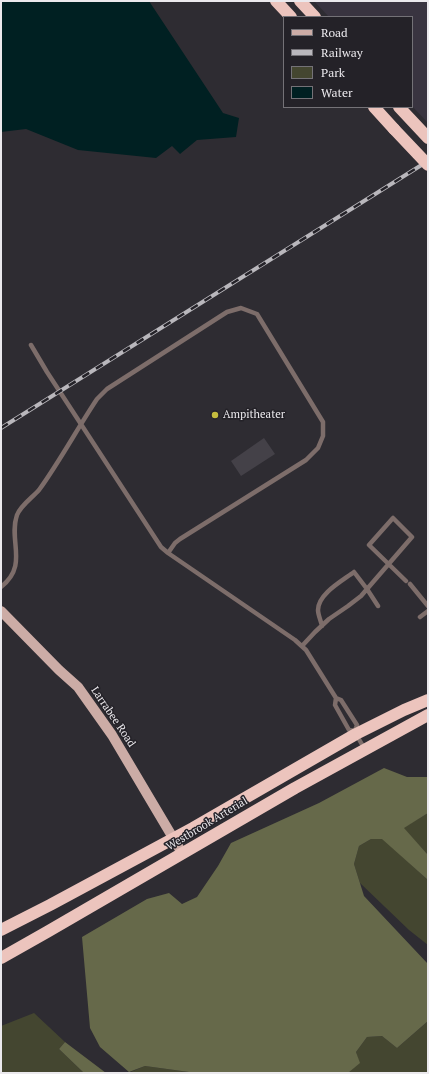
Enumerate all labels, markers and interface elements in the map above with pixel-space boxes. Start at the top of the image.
legend [283,16,413,108]
text: Road [321,25,348,40]
text: Railway [321,45,363,60]
text: Park [321,65,345,80]
text: Water [321,85,353,100]
place label: Ampitheater [223,408,285,422]
marker: Ampitheater [210,410,220,420]
street label: Larrabee Road [88,684,138,750]
street label: Westbrook Arterial [164,795,250,853]

